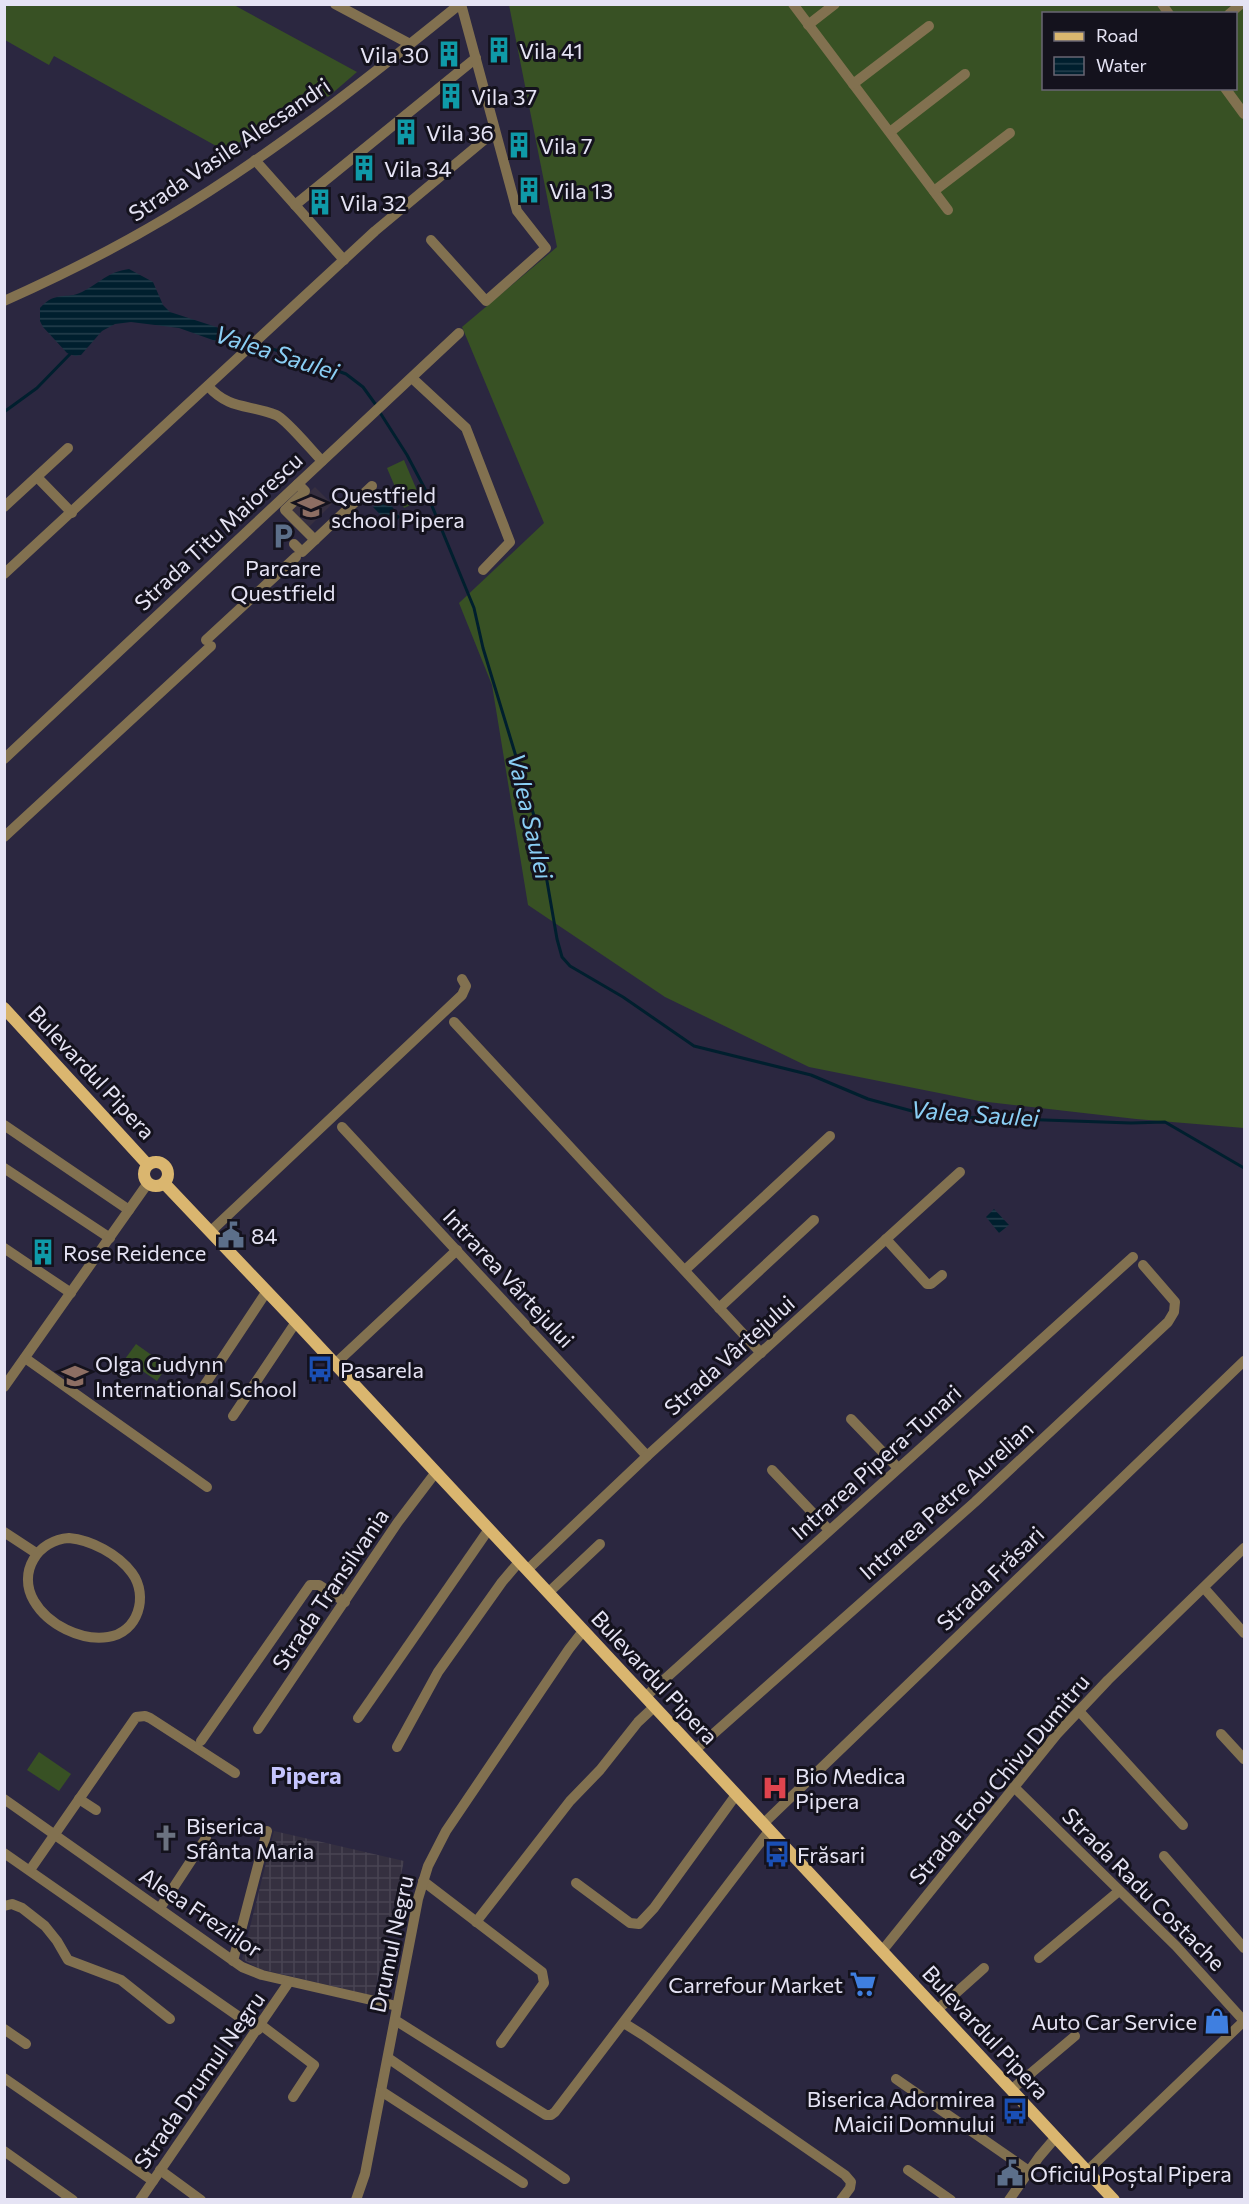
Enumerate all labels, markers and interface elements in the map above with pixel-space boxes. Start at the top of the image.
legend [1042,12,1237,90]
text: Road [1096,24,1138,46]
building icon: Vila 41 [484,35,514,65]
place label: Vila 41 [519,37,583,64]
building icon: Vila 30 [434,39,464,69]
place label: Vila 30 [360,41,429,68]
text: Water [1096,54,1147,76]
street label: Strada Vasile Alecsandri [123,71,335,227]
building icon: Vila 37 [436,81,466,111]
place label: Vila 37 [471,83,537,110]
building icon: Vila 36 [391,117,421,147]
place label: Vila 36 [426,119,494,146]
building icon: Vila 7 [504,130,534,160]
place label: Vila 7 [539,132,593,159]
building icon: Vila 34 [349,153,379,183]
place label: Vila 34 [384,155,452,182]
building icon: Vila 13 [514,175,544,205]
place label: Vila 13 [549,177,613,204]
building icon: Vila 32 [305,187,335,217]
place label: Vila 32 [340,189,407,216]
water label: Valea Saulei [211,318,343,386]
street label: Strada Titu Maiorescu [128,446,308,616]
place label: Questfield school Pipera [331,481,465,533]
school or university icon: Questfield school Pipera [296,492,326,522]
parking icon: Parcare Questfield [268,521,298,551]
place label: Parcare Questfield [230,554,336,606]
water label: Valea Saulei [502,750,560,883]
street label: Bulevardul Pipera [23,999,161,1145]
water label: Valea Saulei [910,1094,1041,1132]
street label: Intrarea Vârtejului [438,1203,580,1353]
public building icon: 84 [216,1220,246,1250]
place label: 84 [251,1222,278,1249]
building icon: Rose Reidence [28,1237,58,1267]
place label: Rose Reidence [63,1239,206,1266]
street label: Strada Vârtejului [658,1289,800,1421]
place label: Olga Gudynn International School [95,1350,297,1402]
bus stop icon: Pasarela [305,1354,335,1384]
place label: Pasarela [340,1356,424,1383]
school or university icon: Olga Gudynn International School [60,1361,90,1391]
street label: Intrarea Pipera-Tunari [786,1379,966,1545]
street label: Intrarea Petre Aurelian [854,1415,1038,1585]
street label: Strada Transilvania [266,1503,394,1675]
street label: Strada Frăsari [931,1520,1049,1636]
street label: Bulevardul Pipera [586,1604,724,1750]
street label: Strada Erou Chivu Dumitru [903,1668,1095,1890]
district label: Pipera [270,1760,342,1789]
place label: Bio Medica Pipera [795,1762,906,1814]
hospital icon: Bio Medica Pipera [760,1773,790,1803]
street label: Strada Radu Costache [1057,1802,1231,1976]
place label: Biserica Sfânta Maria [186,1812,314,1864]
church icon: Biserica Sfânta Maria [151,1823,181,1853]
bus stop icon: Frăsari [762,1839,792,1869]
place label: Frăsari [797,1841,865,1868]
street label: Aleea Freziilor [135,1861,267,1963]
street label: Drumul Negru [363,1873,419,2015]
street label: Bulevardul Pipera [917,1959,1055,2105]
supermarket icon: Carrefour Market [848,1969,878,1999]
place label: Carrefour Market [668,1971,843,1998]
street label: Strada Drumul Negru [128,1986,270,2174]
shop icon: Auto Car Service [1202,2006,1232,2036]
place label: Auto Car Service [1031,2008,1197,2035]
place label: Biserica Adormirea Maicii Domnului [807,2085,995,2137]
bus stop icon: Biserica Adormirea Maicii Domnului [1000,2096,1030,2126]
public building icon: Oficiul Poștal Pipera [995,2158,1025,2188]
place label: Oficiul Poștal Pipera [1030,2160,1232,2188]

